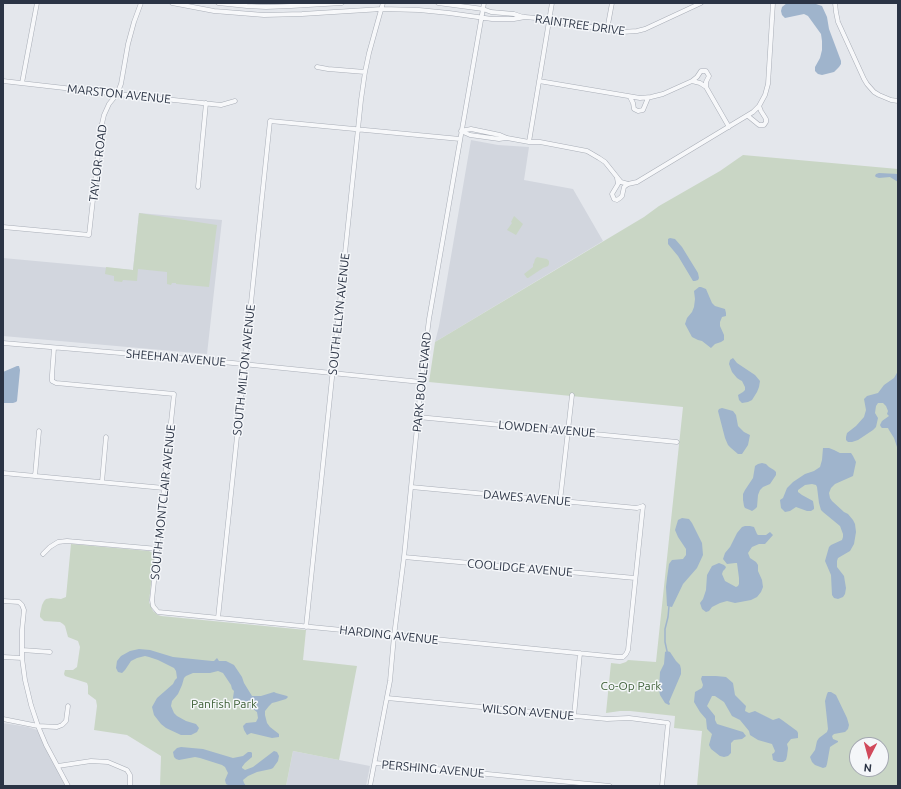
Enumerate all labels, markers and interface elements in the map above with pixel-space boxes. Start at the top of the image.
street label: RAINTREE DRIVE [534,12,626,38]
street label: MARSTON AVENUE [66,81,172,107]
street label: TAYLOR ROAD [86,123,110,203]
street label: SOUTH ELLYN AVENUE [325,252,353,376]
street label: SOUTH MILTON AVENUE [230,304,258,436]
street label: PARK BOULEVARD [410,331,434,433]
street label: SHEEHAN AVENUE [125,346,227,370]
street label: LOWDEN AVENUE [498,418,596,440]
street label: SOUTH MONTCLAIR AVENUE [148,424,178,580]
street label: DAWES AVENUE [483,487,571,509]
street label: COOLIDGE AVENUE [467,556,573,580]
street label: HARDING AVENUE [339,623,439,647]
park label: Co-Op Park [601,679,661,693]
park label: Panfish Park [191,697,257,711]
street label: WILSON AVENUE [481,701,575,723]
north arrow [849,737,889,777]
street label: PERSHING AVENUE [381,757,485,781]
text: N [863,762,873,774]

